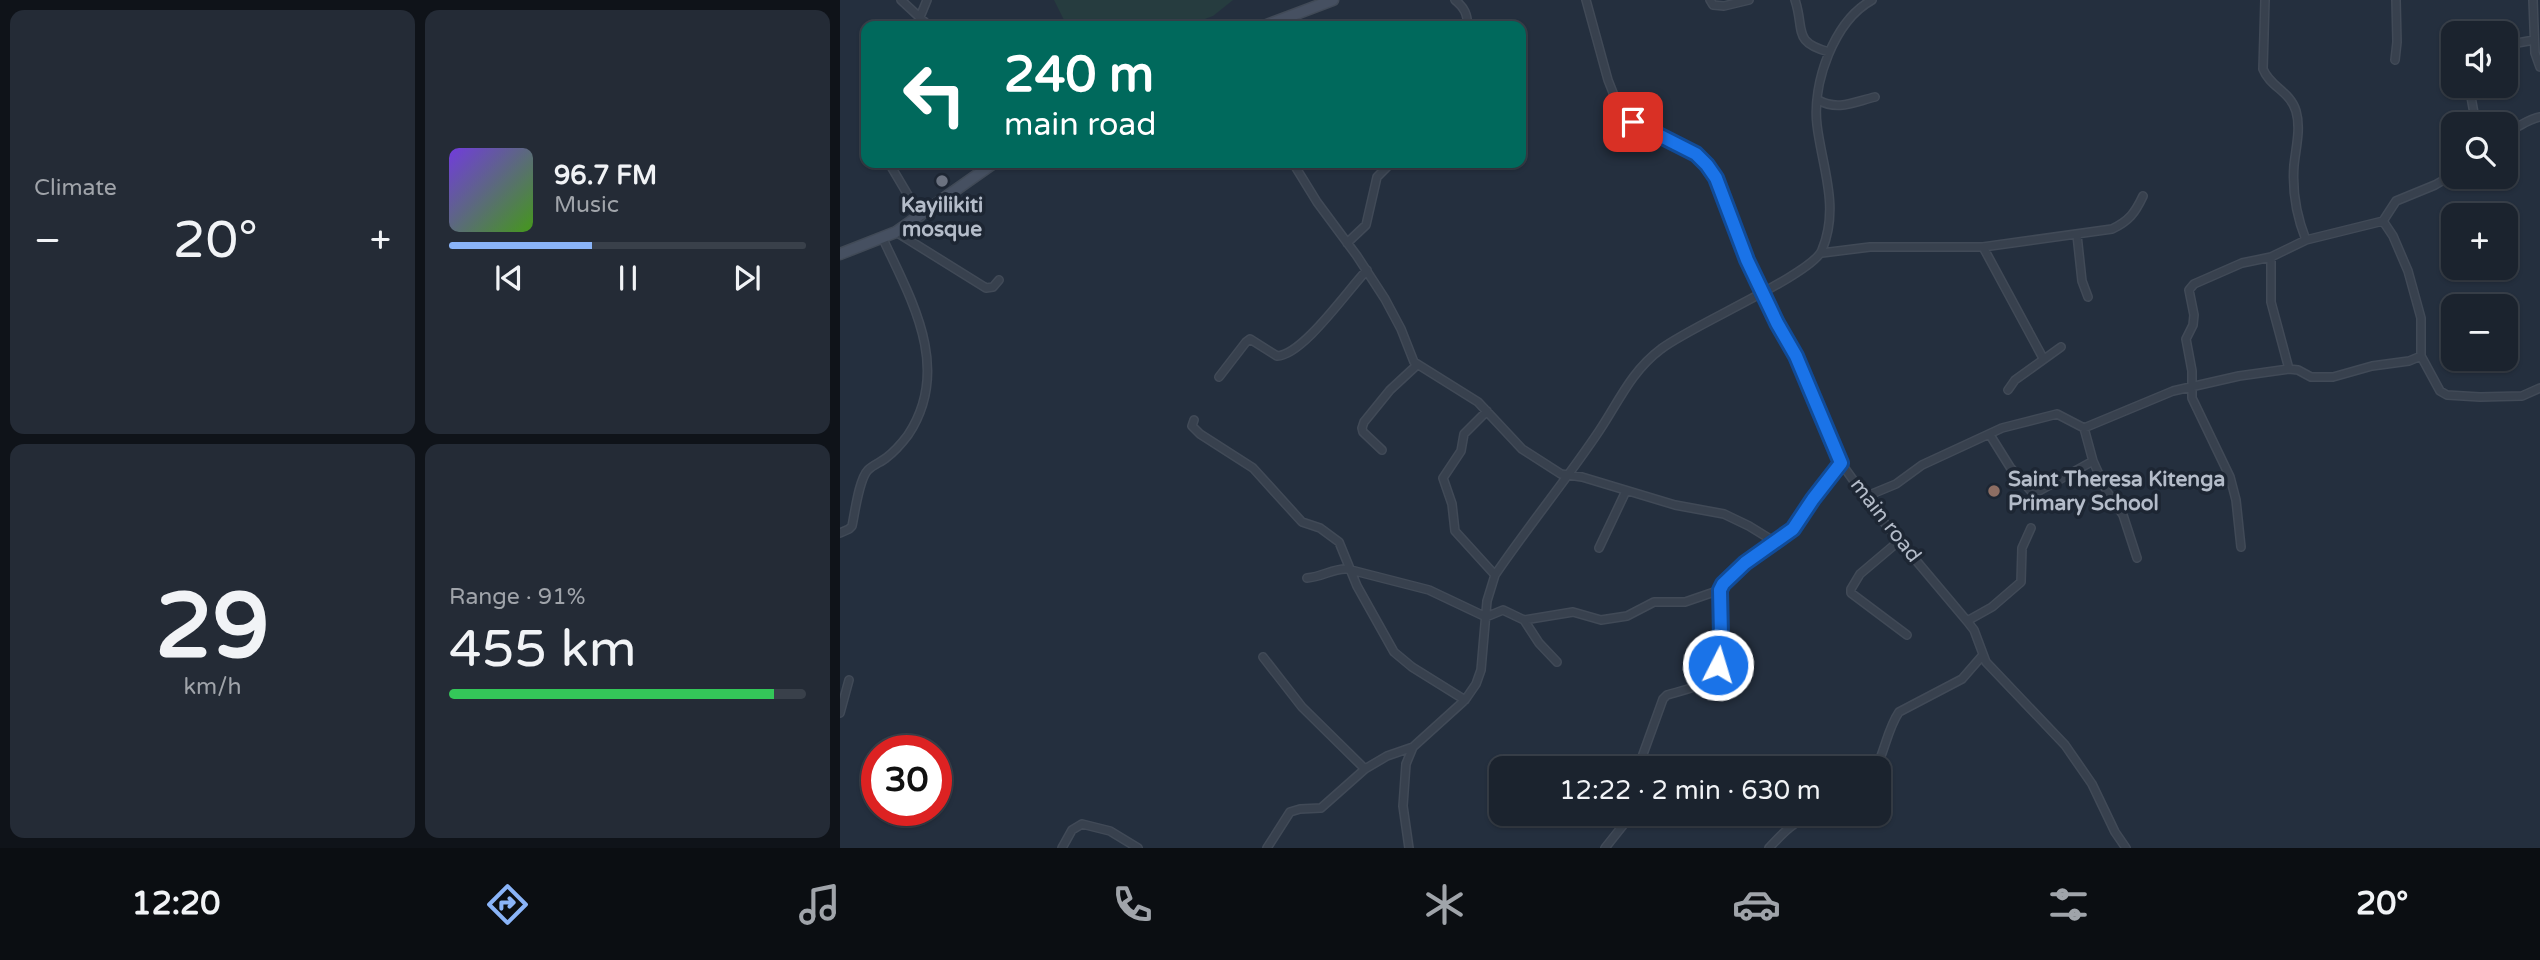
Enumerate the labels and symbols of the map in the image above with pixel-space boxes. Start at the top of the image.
pin [1603,92,1663,152]
marker: Kayilikiti mosque [934,173,950,189]
place label: Kayilikiti mosque [901,193,983,242]
place label: Saint Theresa Kitenga Primary School [2008,467,2225,516]
street label: main road [1845,473,1926,567]
marker: Saint Theresa Kitenga Primary School [1986,483,2002,499]
position arrow [1681,628,1755,702]
speed limit sign: 30 [861,735,952,826]

